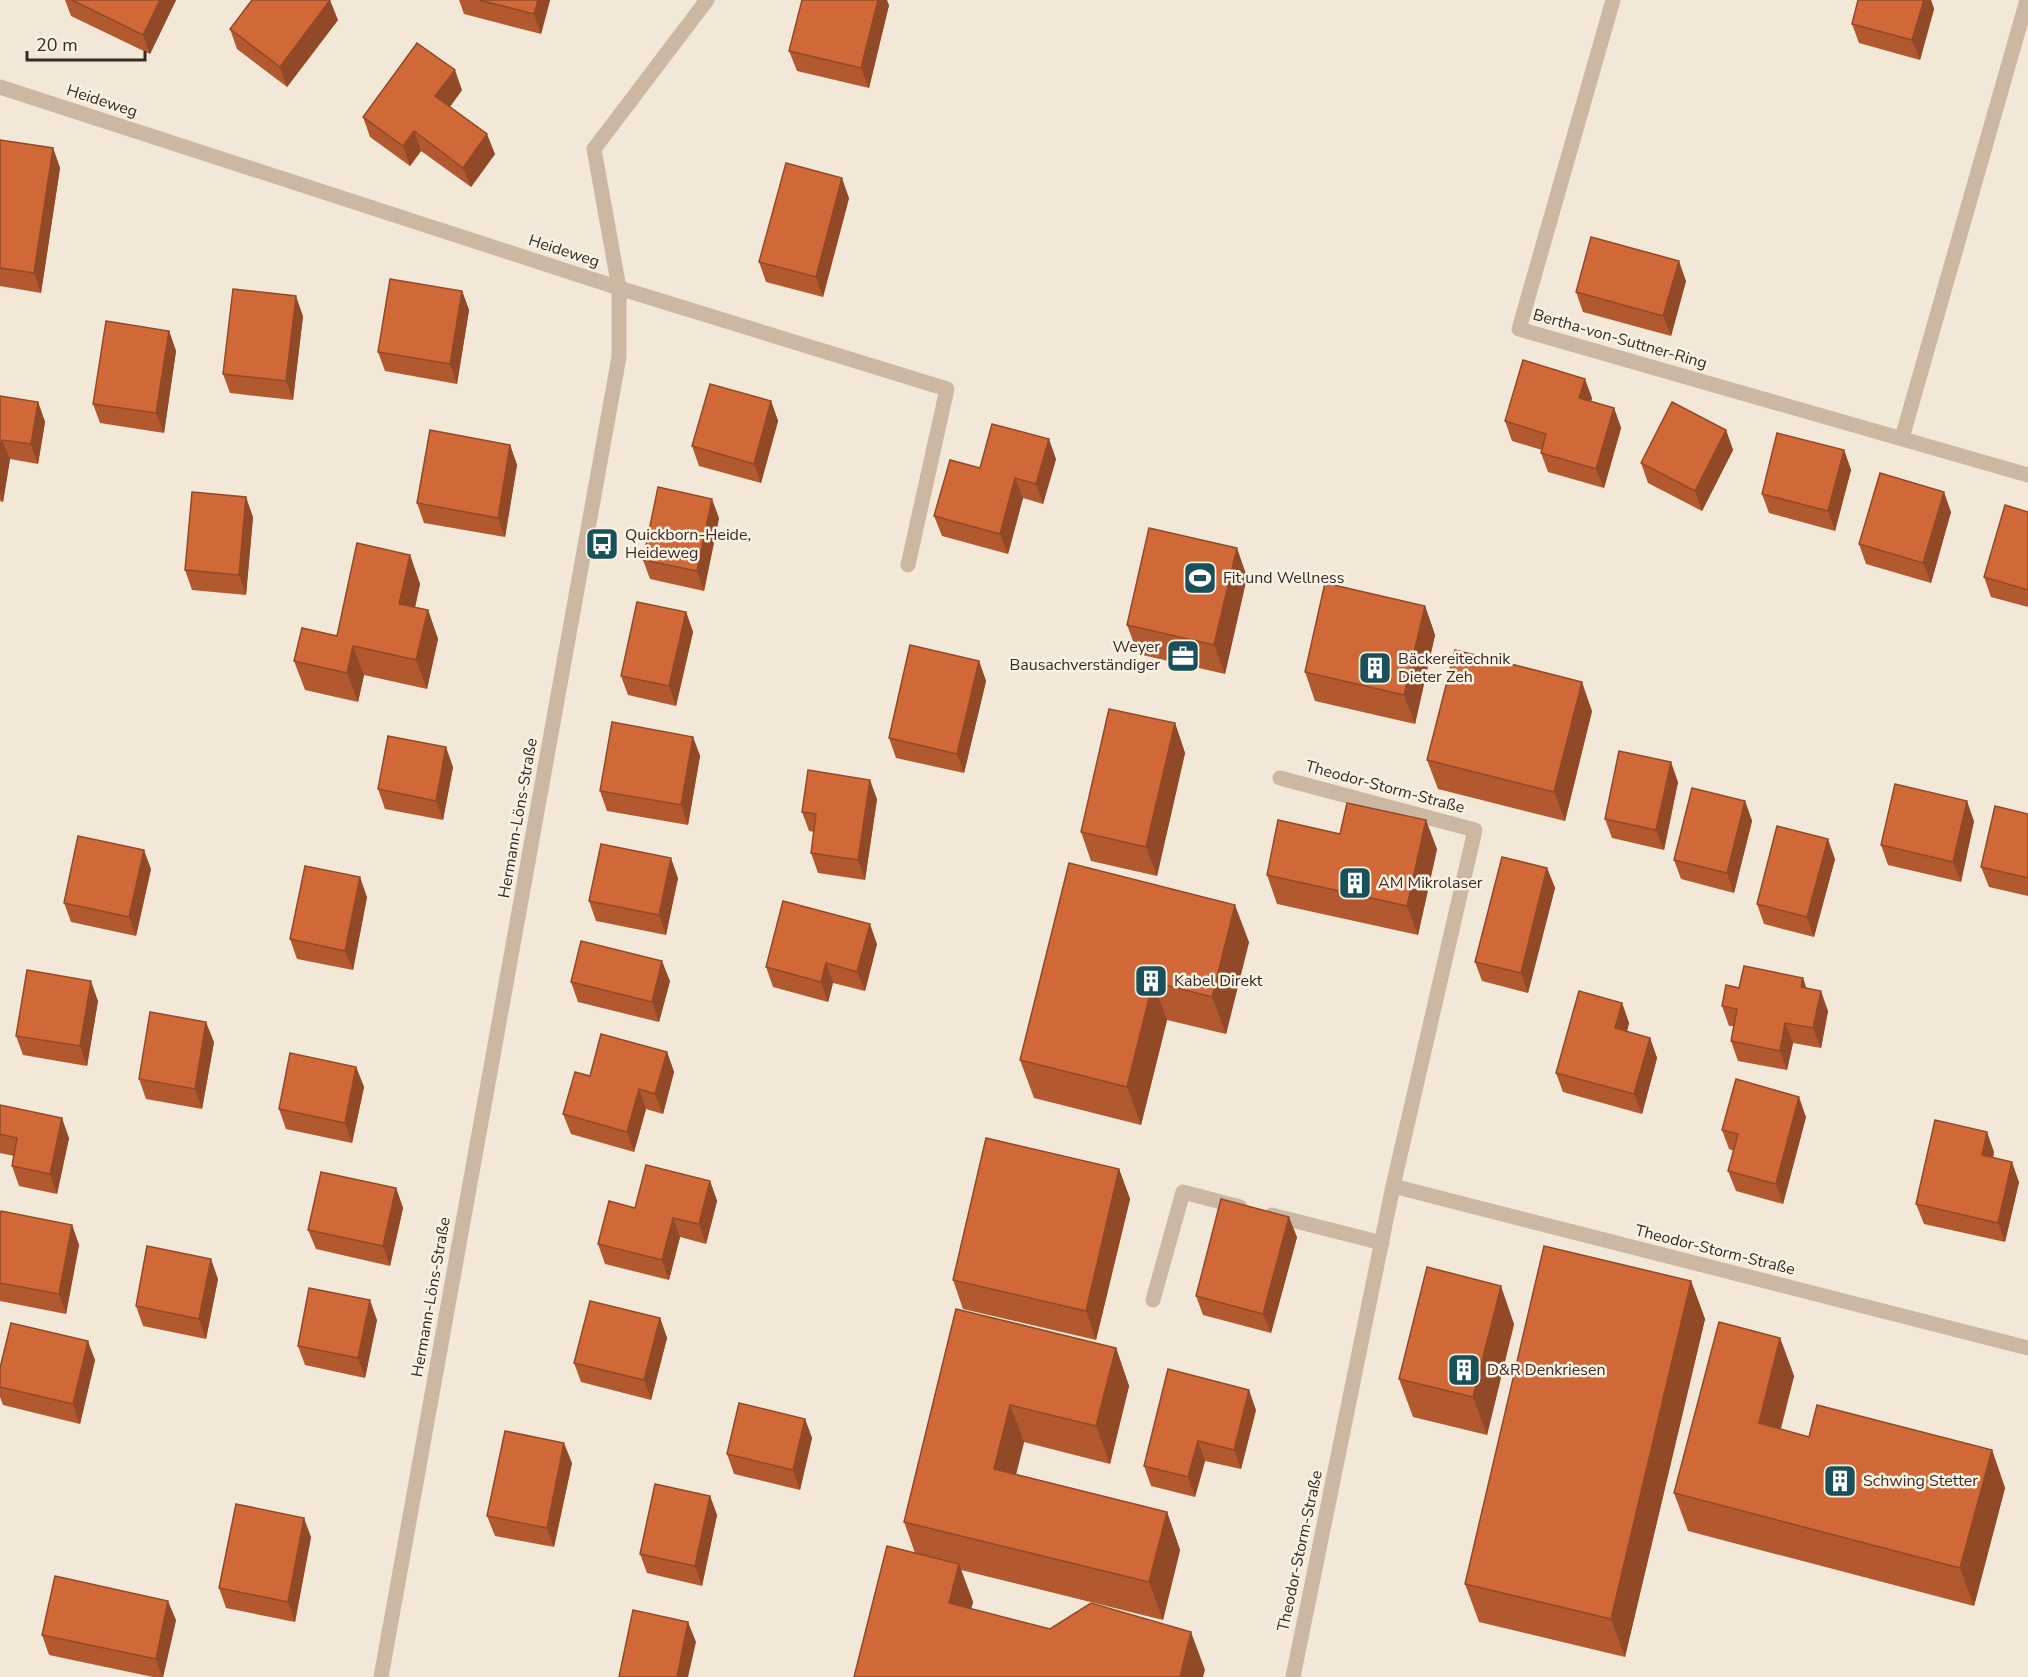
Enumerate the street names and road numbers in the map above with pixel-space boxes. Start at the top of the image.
street label: Heideweg [64,79,140,123]
street label: Heideweg [526,229,602,273]
street label: Bertha-von-Suttner-Ring [1530,304,1710,374]
street label: Hermann-Löns-Straße [493,736,543,900]
street label: Theodor-Storm-Straße [1303,755,1467,819]
street label: Hermann-Löns-Straße [406,1215,456,1379]
street label: Theodor-Storm-Straße [1633,1219,1797,1281]
street label: Theodor-Storm-Straße [1272,1468,1328,1634]

